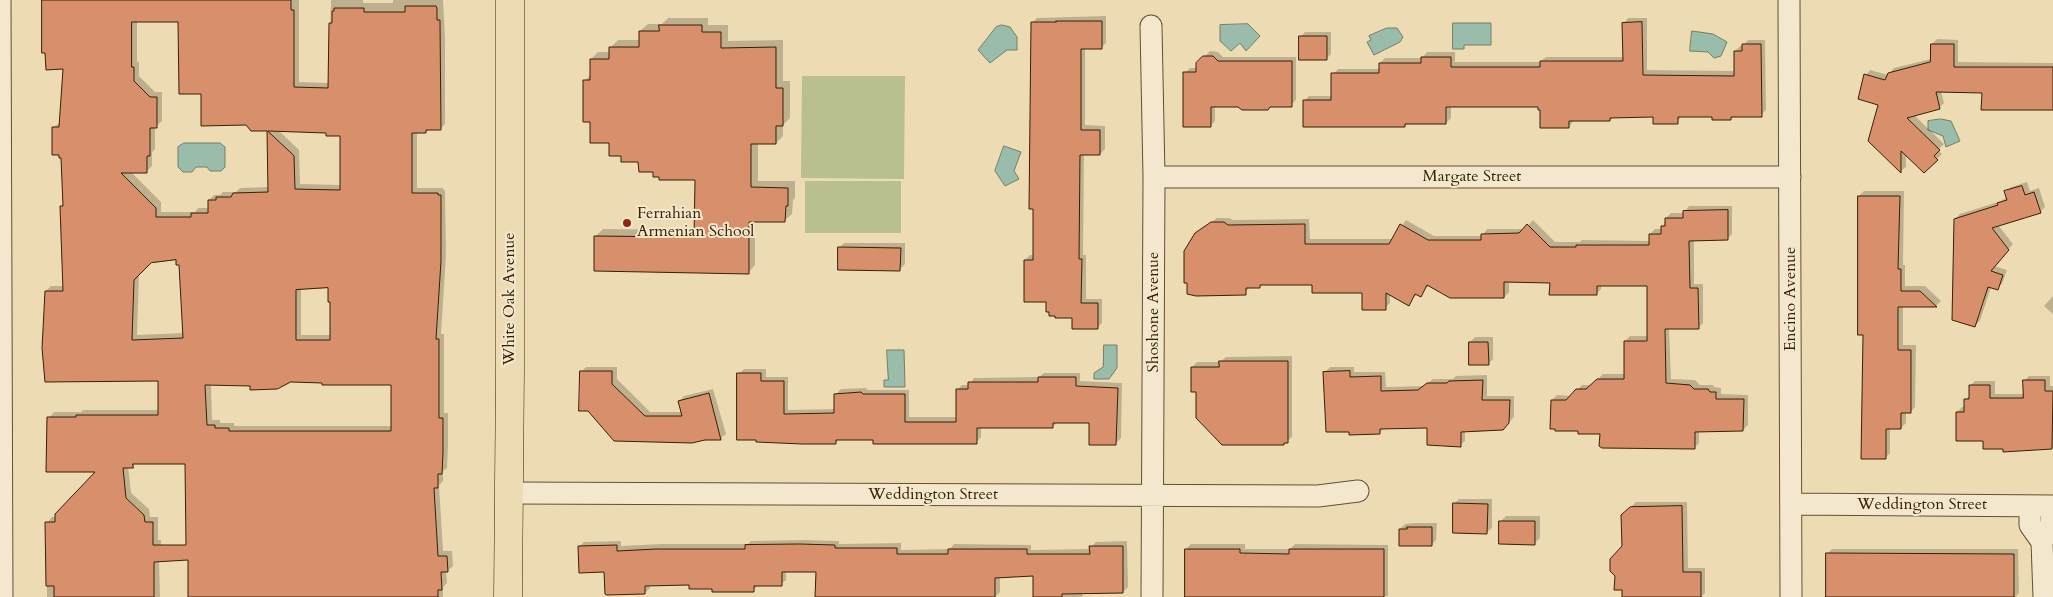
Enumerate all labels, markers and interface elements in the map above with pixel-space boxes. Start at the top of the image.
street label: Margate Street [1423,167,1521,187]
place label: Ferrahian Armenian School [637,204,754,242]
marker: Ferrahian Armenian School [621,217,633,229]
street label: White Oak Avenue [500,232,520,366]
street label: Encino Avenue [1781,247,1801,351]
street label: Shoshone Avenue [1144,252,1164,372]
street label: Weddington Street [868,485,998,505]
street label: Weddington Street [1857,495,1987,515]

